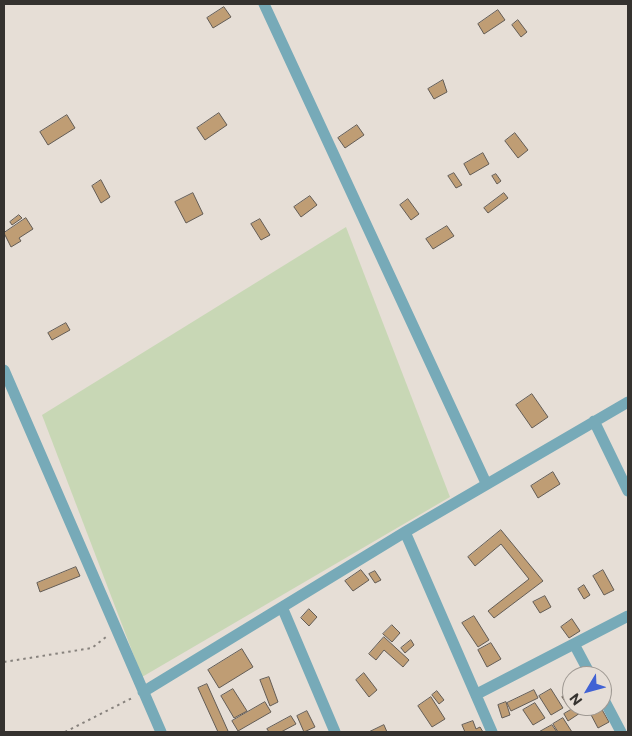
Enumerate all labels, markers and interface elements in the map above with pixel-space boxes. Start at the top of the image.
north arrow [562,666,612,716]
text: N [565,690,585,709]

